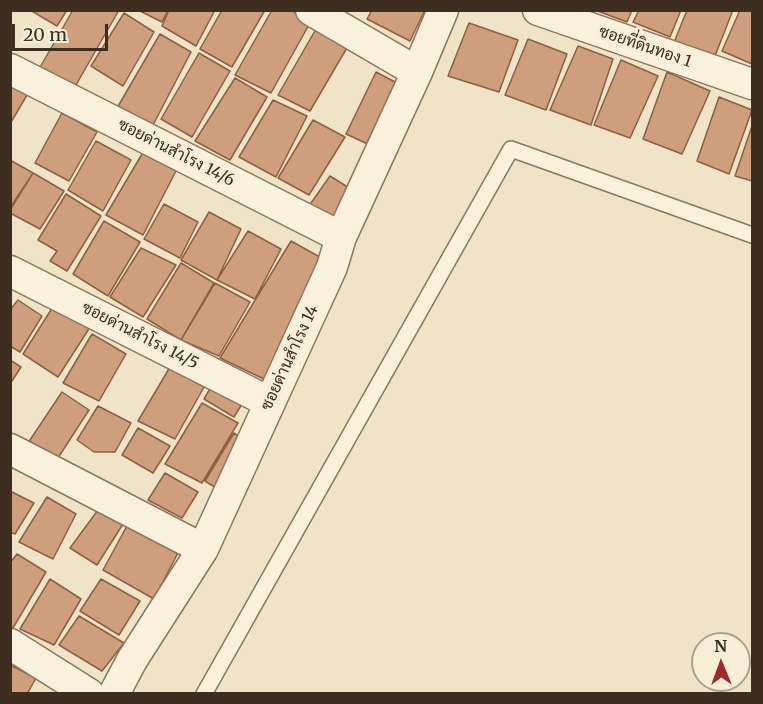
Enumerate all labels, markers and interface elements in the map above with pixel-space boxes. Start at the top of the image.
scale bar [15,12,111,50]
street label: ซอยที่ดินทอง 1 [596,22,694,72]
text: 20 m [23,23,67,46]
street label: ซอยด่านสำโรง 14/6 [114,115,238,191]
street label: ซอยด่านสำโรง 14/5 [78,298,202,374]
street label: ซอยด่านสำโรง 14 [257,302,323,414]
north arrow [691,632,751,692]
text: N [714,636,727,656]

